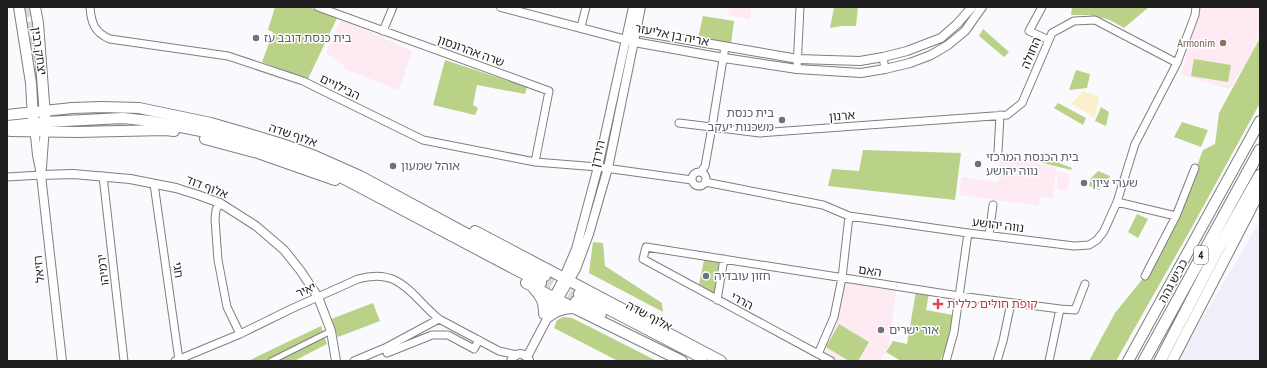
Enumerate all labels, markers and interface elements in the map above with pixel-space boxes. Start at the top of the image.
street label: אריה בן אליעזר [634,20,711,49]
street label: יצחק רבין [29,26,50,76]
place label: בית כנסת דובב עז [264,30,352,45]
street label: שרה אהרונסון [436,32,507,70]
marker: בית כנסת דובב עז [251,33,261,43]
street label: החולה [1017,35,1044,71]
place label: Armonim [1177,35,1215,50]
marker: Armonim [1218,38,1228,48]
street label: הבילויים [318,70,363,103]
place label: בית כנסת משכנות יעקב [707,105,774,134]
street label: ארנון [828,107,856,124]
marker: בית כנסת משכנות יעקב [777,115,787,125]
street label: אלוף שדה [267,119,320,150]
street label: הירדן [587,139,608,169]
place label: בית הכנסת המרכזי נווה יהושע [986,149,1079,178]
place label: אוהל שמעון [401,158,460,173]
marker: בית הכנסת המרכזי נווה יהושע [973,159,983,169]
marker: אוהל שמעון [388,161,398,171]
street label: אלוף דוד [184,172,231,202]
place label: שערי ציון [1092,175,1138,190]
marker: שערי ציון [1079,178,1089,188]
street label: נווה יהושע [971,214,1025,235]
road number: 4 [1194,246,1208,264]
street label: ירמיהו [93,253,112,287]
street label: רזיאל [30,255,47,284]
street label: כביש גהה [1155,256,1191,305]
street label: חגי [170,261,187,279]
street label: האם [857,261,883,280]
place label: חזון עובדיה [714,268,771,283]
marker: חזון עובדיה [701,271,711,281]
street label: יאיר [293,279,318,301]
street label: הררי [728,288,756,313]
place label: קופת חולים כללית [947,296,1038,311]
street label: אלוף שדה [624,297,675,334]
marker: קופת חולים כללית [932,298,944,310]
place label: אור ישרים [889,322,939,337]
marker: אור ישרים [876,325,886,335]

